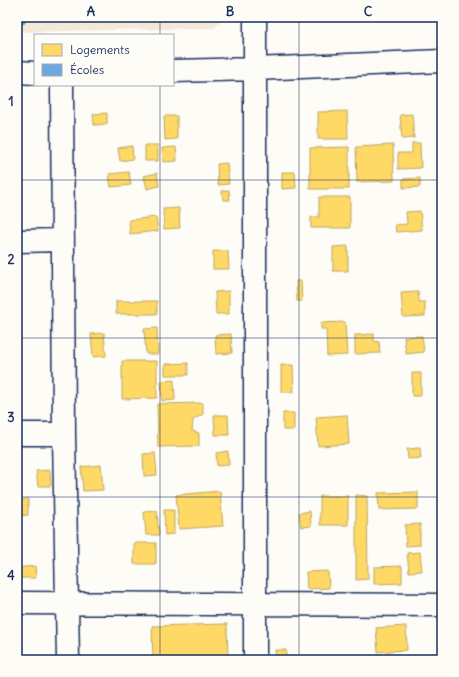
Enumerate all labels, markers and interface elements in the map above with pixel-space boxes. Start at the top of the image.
text: A [87,3,96,20]
text: B [226,3,235,20]
text: C [364,3,373,20]
legend [34,34,174,86]
text: Logements [70,42,130,57]
text: Écoles [70,62,104,77]
text: 1 [8,93,14,110]
text: 2 [7,251,15,268]
text: 3 [7,409,15,426]
text: 4 [7,567,15,584]

